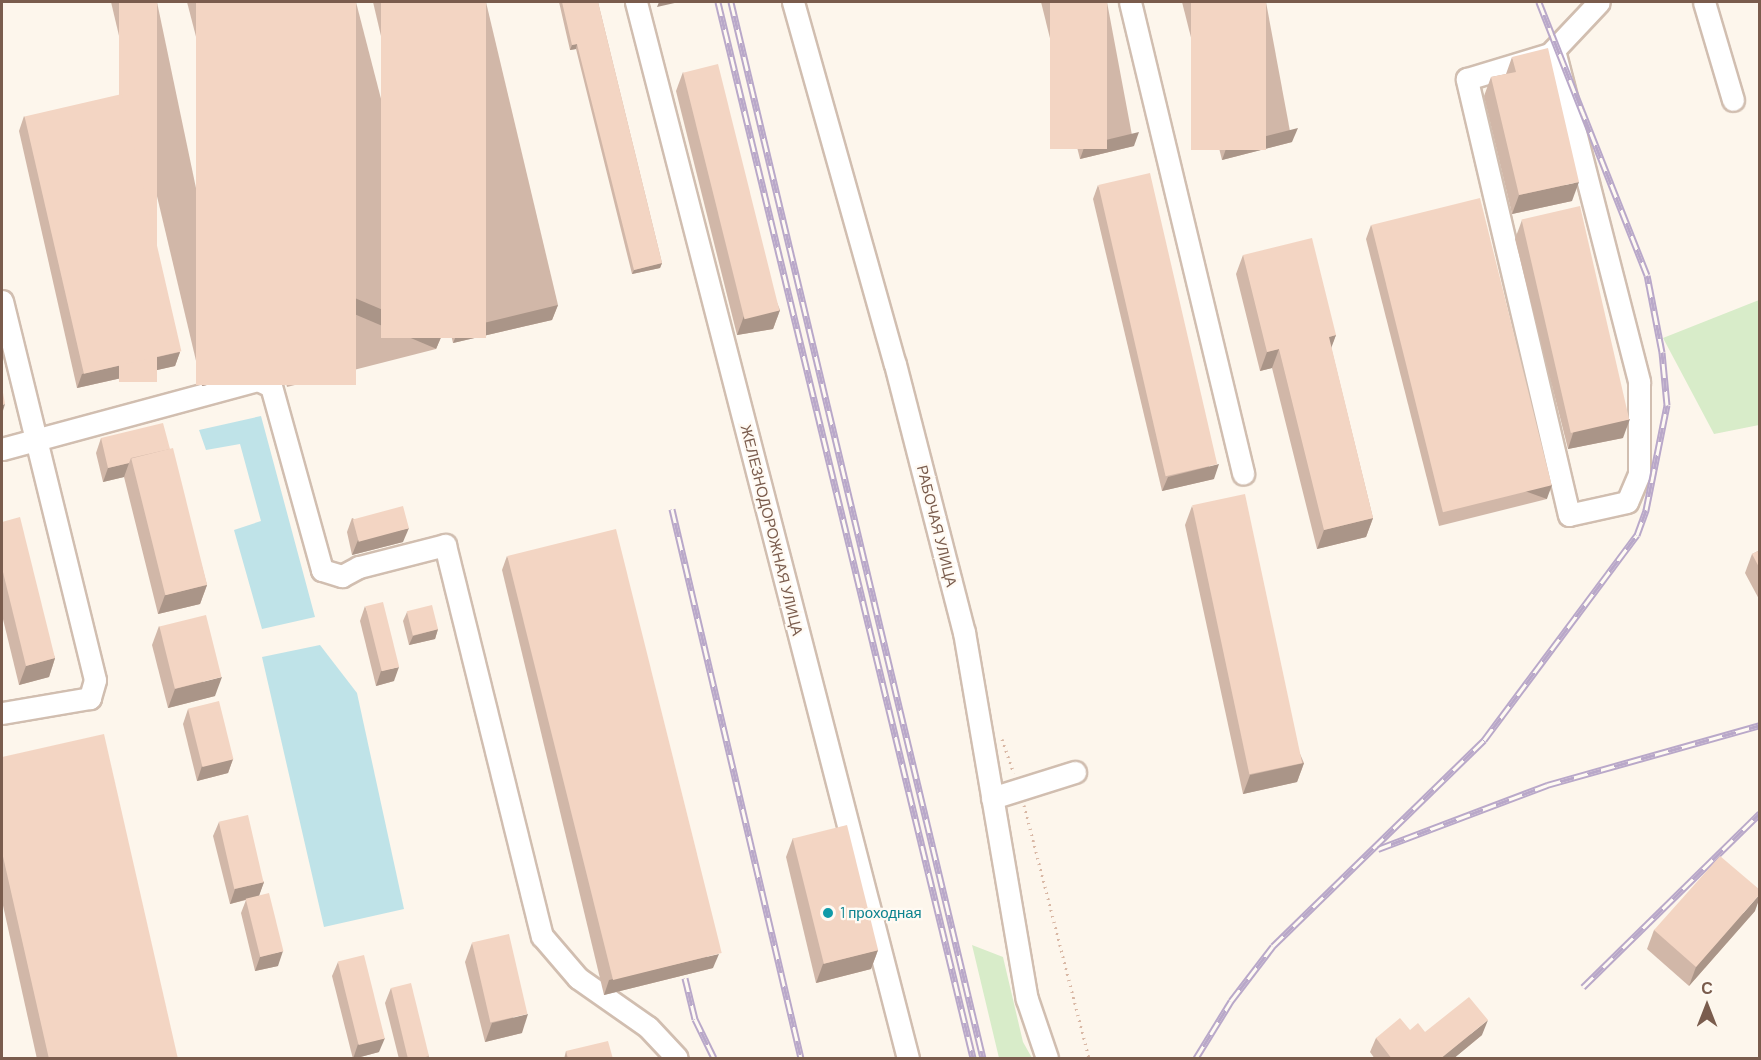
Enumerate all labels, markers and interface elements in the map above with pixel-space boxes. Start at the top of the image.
street label: ЖЕЛЕЗНОДОРОЖНАЯ УЛИЦА [737,423,807,637]
street label: РАБОЧАЯ УЛИЦА [913,463,961,589]
place label: 1 проходная [840,904,922,922]
marker: 1 проходная [821,906,835,920]
north arrow [1677,976,1737,1036]
text: С [1701,978,1713,997]

